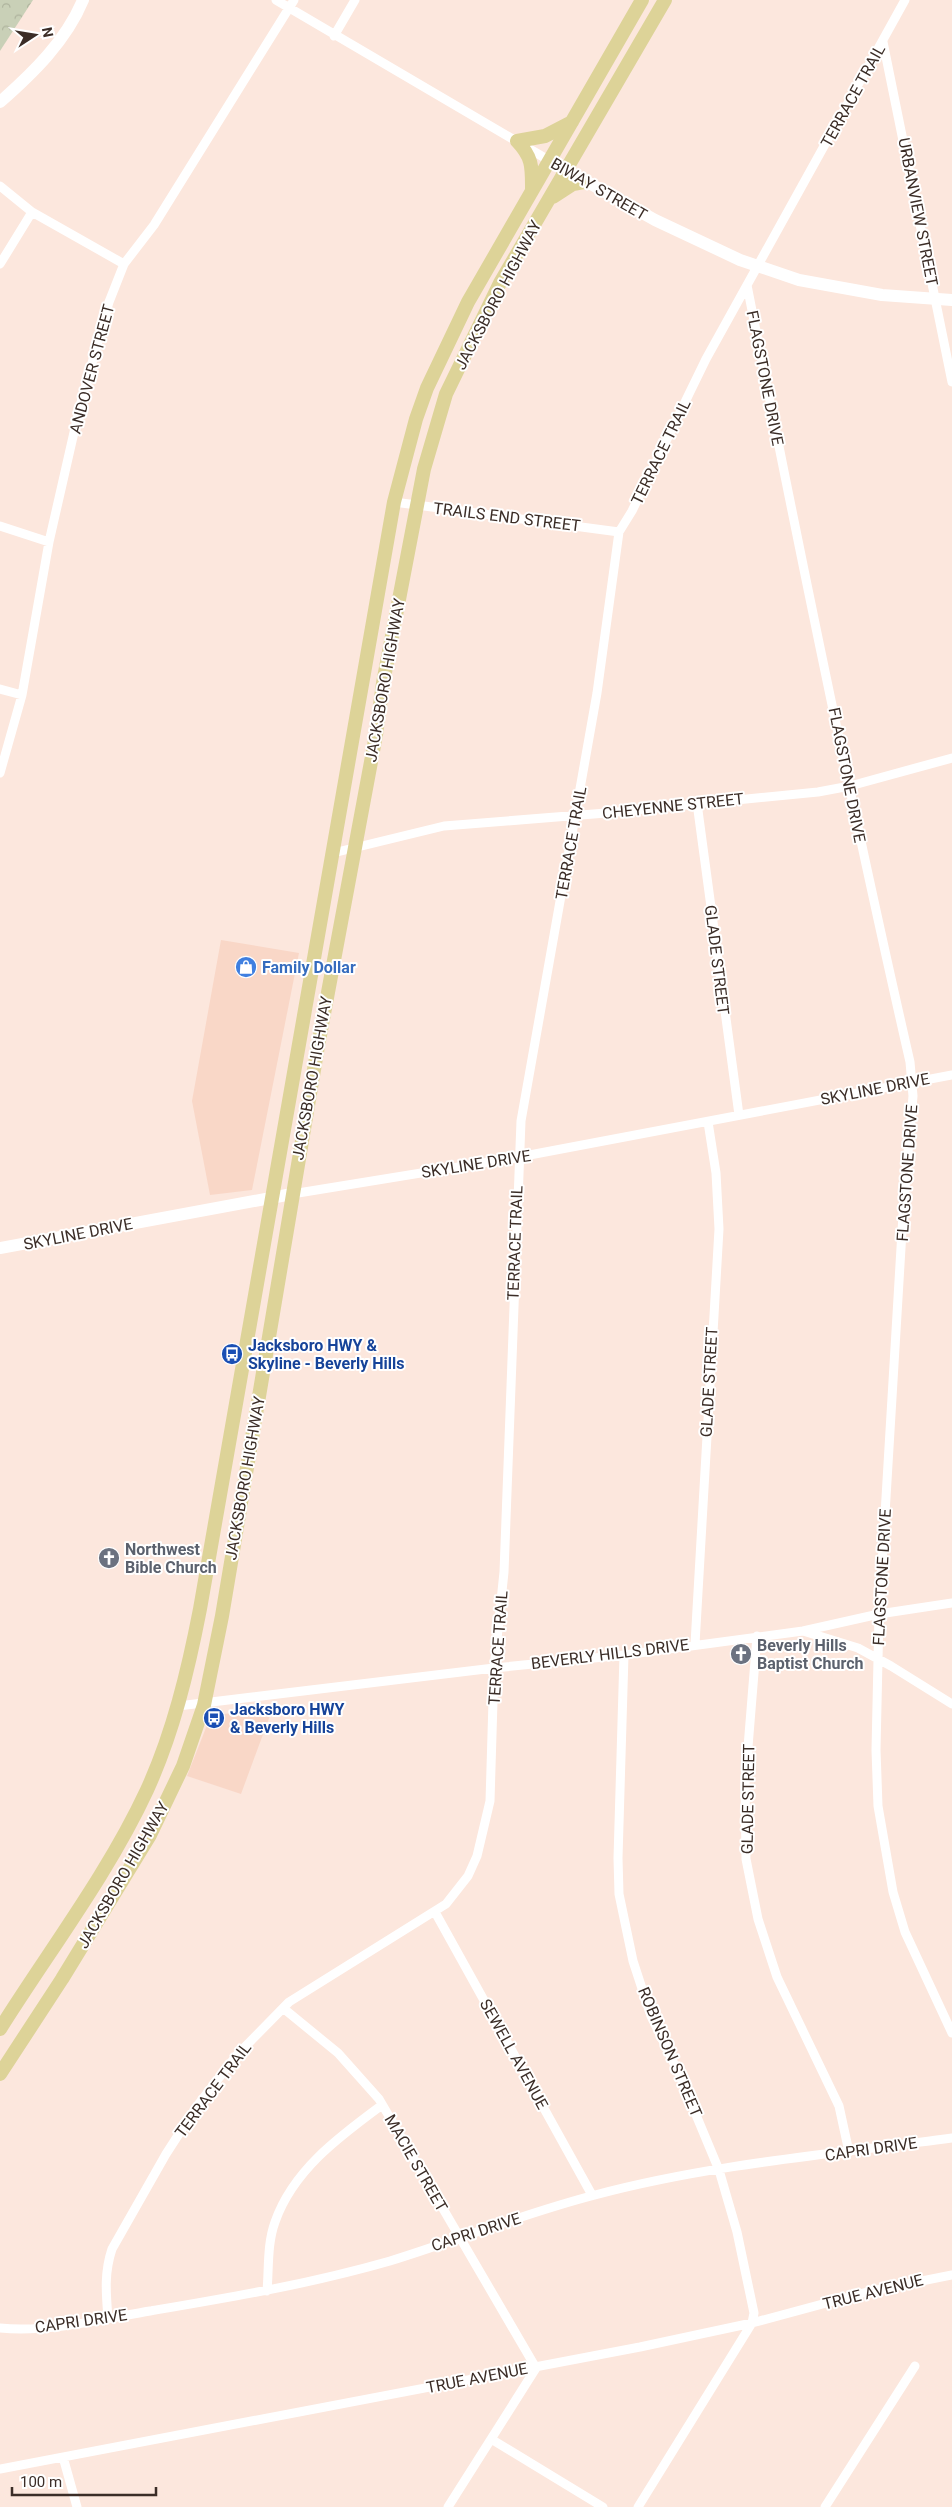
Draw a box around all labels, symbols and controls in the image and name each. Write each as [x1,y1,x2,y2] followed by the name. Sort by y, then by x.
[10,10,60,60] north arrow
[39,26,57,39] text: N
[817,41,889,151] street label: TERRACE TRAIL
[894,136,942,288] street label: URBANVIEW STREET
[547,154,651,225] street label: BIWAY STREET
[451,217,546,373] street label: JACKSBORO HIGHWAY
[66,302,119,436] street label: ANDOVER STREET
[743,309,787,447] street label: FLAGSTONE DRIVE
[627,396,695,508] street label: TERRACE TRAIL
[432,499,582,536] street label: TRAILS END STREET
[361,596,409,763] street label: JACKSBORO HIGHWAY
[825,706,869,844] street label: FLAGSTONE DRIVE
[552,785,590,901] street label: TERRACE TRAIL
[601,789,745,823] street label: CHEYENNE STREET
[701,904,733,1016] street label: GLADE STREET
[234,955,258,979] shop icon: Family Dollar
[262,958,356,977] place label: Family Dollar
[288,994,336,1161] street label: JACKSBORO HIGHWAY
[819,1069,931,1109] street label: SKYLINE DRIVE
[893,1104,921,1242] street label: FLAGSTONE DRIVE
[420,1146,532,1182] street label: SKYLINE DRIVE
[504,1185,527,1301] street label: TERRACE TRAIL
[22,1214,134,1254] street label: SKYLINE DRIVE
[697,1326,721,1438] street label: GLADE STREET
[248,1336,405,1373] place label: Jacksboro HWY & Skyline - Beverly Hills
[220,1342,244,1366] bus stop icon: Jacksboro HWY & Skyline - Beverly Hills
[221,1394,269,1561] street label: JACKSBORO HIGHWAY
[869,1508,895,1646] street label: FLAGSTONE DRIVE
[125,1540,217,1577] place label: Northwest Bible Church
[97,1546,121,1570] church icon: Northwest Bible Church
[485,1590,512,1706] street label: TERRACE TRAIL
[530,1635,690,1673] street label: BEVERLY HILLS DRIVE
[757,1636,863,1673] place label: Beverly Hills Baptist Church
[729,1642,753,1666] church icon: Beverly Hills Baptist Church
[230,1700,345,1737] place label: Jacksboro HWY & Beverly Hills
[202,1706,226,1730] bus stop icon: Jacksboro HWY & Beverly Hills
[738,1743,758,1854] street label: GLADE STREET
[73,1798,173,1952] street label: JACKSBORO HIGHWAY
[634,1984,706,2120] street label: ROBINSON STREET
[476,1996,552,2112] street label: SEWELL AVENUE
[171,2038,255,2142] street label: TERRACE TRAIL
[380,2111,452,2215] street label: MACIE STREET
[824,2133,918,2165] street label: CAPRI DRIVE
[429,2209,523,2255] street label: CAPRI DRIVE
[821,2270,925,2314] street label: TRUE AVENUE
[34,2305,128,2337] street label: CAPRI DRIVE
[425,2359,529,2397] street label: TRUE AVENUE
[12,2464,156,2496] scale bar
[20,2473,62,2491] text: 100 m

